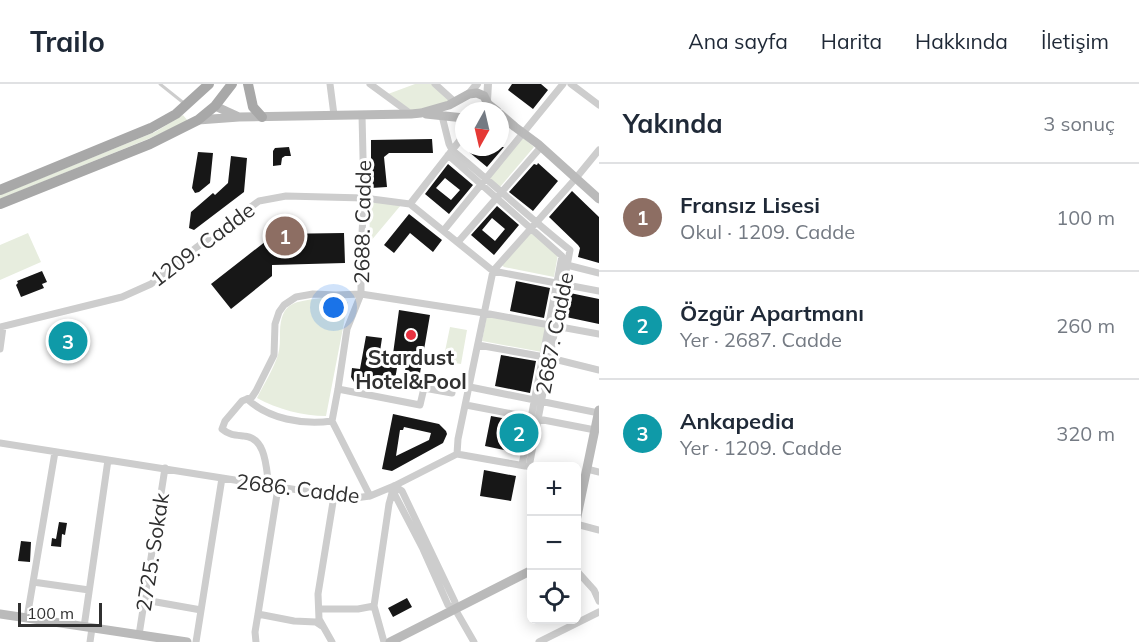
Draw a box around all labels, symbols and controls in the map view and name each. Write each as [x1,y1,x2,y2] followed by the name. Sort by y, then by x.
[30,24,105,59] text: Trailo
[688,28,788,54] text: Ana sayfa
[821,28,882,54] text: Harita
[915,28,1008,54] text: Hakkında
[1041,28,1109,54] text: İletişim
[455,102,509,156] north arrow
[623,107,723,140] text: Yakında
[1043,111,1115,136] text: 3 sonuç
[348,160,376,284] street label: 2688. Cadde
[680,191,820,219] text: Fransız Lisesi
[145,196,259,292] street label: 1209. Cadde
[637,205,649,230] text: 1
[1056,205,1115,230] text: 100 m
[266,214,304,258] pin: 1
[680,219,855,244] text: Okul · 1209. Cadde
[529,270,579,396] street label: 2687. Cadde
[319,293,348,322] your location
[680,299,864,327] text: Özgür Apartmanı
[637,313,649,338] text: 2
[1056,313,1115,338] text: 260 m
[48,318,88,364] pin: 3
[680,327,842,352] text: Yer · 2687. Cadde
[404,328,418,342] marker: Stardust Hotel&Pool
[355,344,467,394] place label: Stardust Hotel&Pool
[680,407,795,435] text: Ankapedia
[500,410,538,456] pin: 2
[637,421,649,446] text: 3
[1056,421,1115,446] text: 320 m
[680,435,842,460] text: Yer · 1209. Cadde
[527,462,581,624] map controls
[527,462,581,516] button: +
[235,468,361,508] street label: 2686. Cadde
[130,491,174,613] street label: 2725. Sokak
[527,516,581,570] button: −
[527,570,581,624] button: locate
[18,600,102,628] scale bar
[27,603,74,623] text: 100 m

